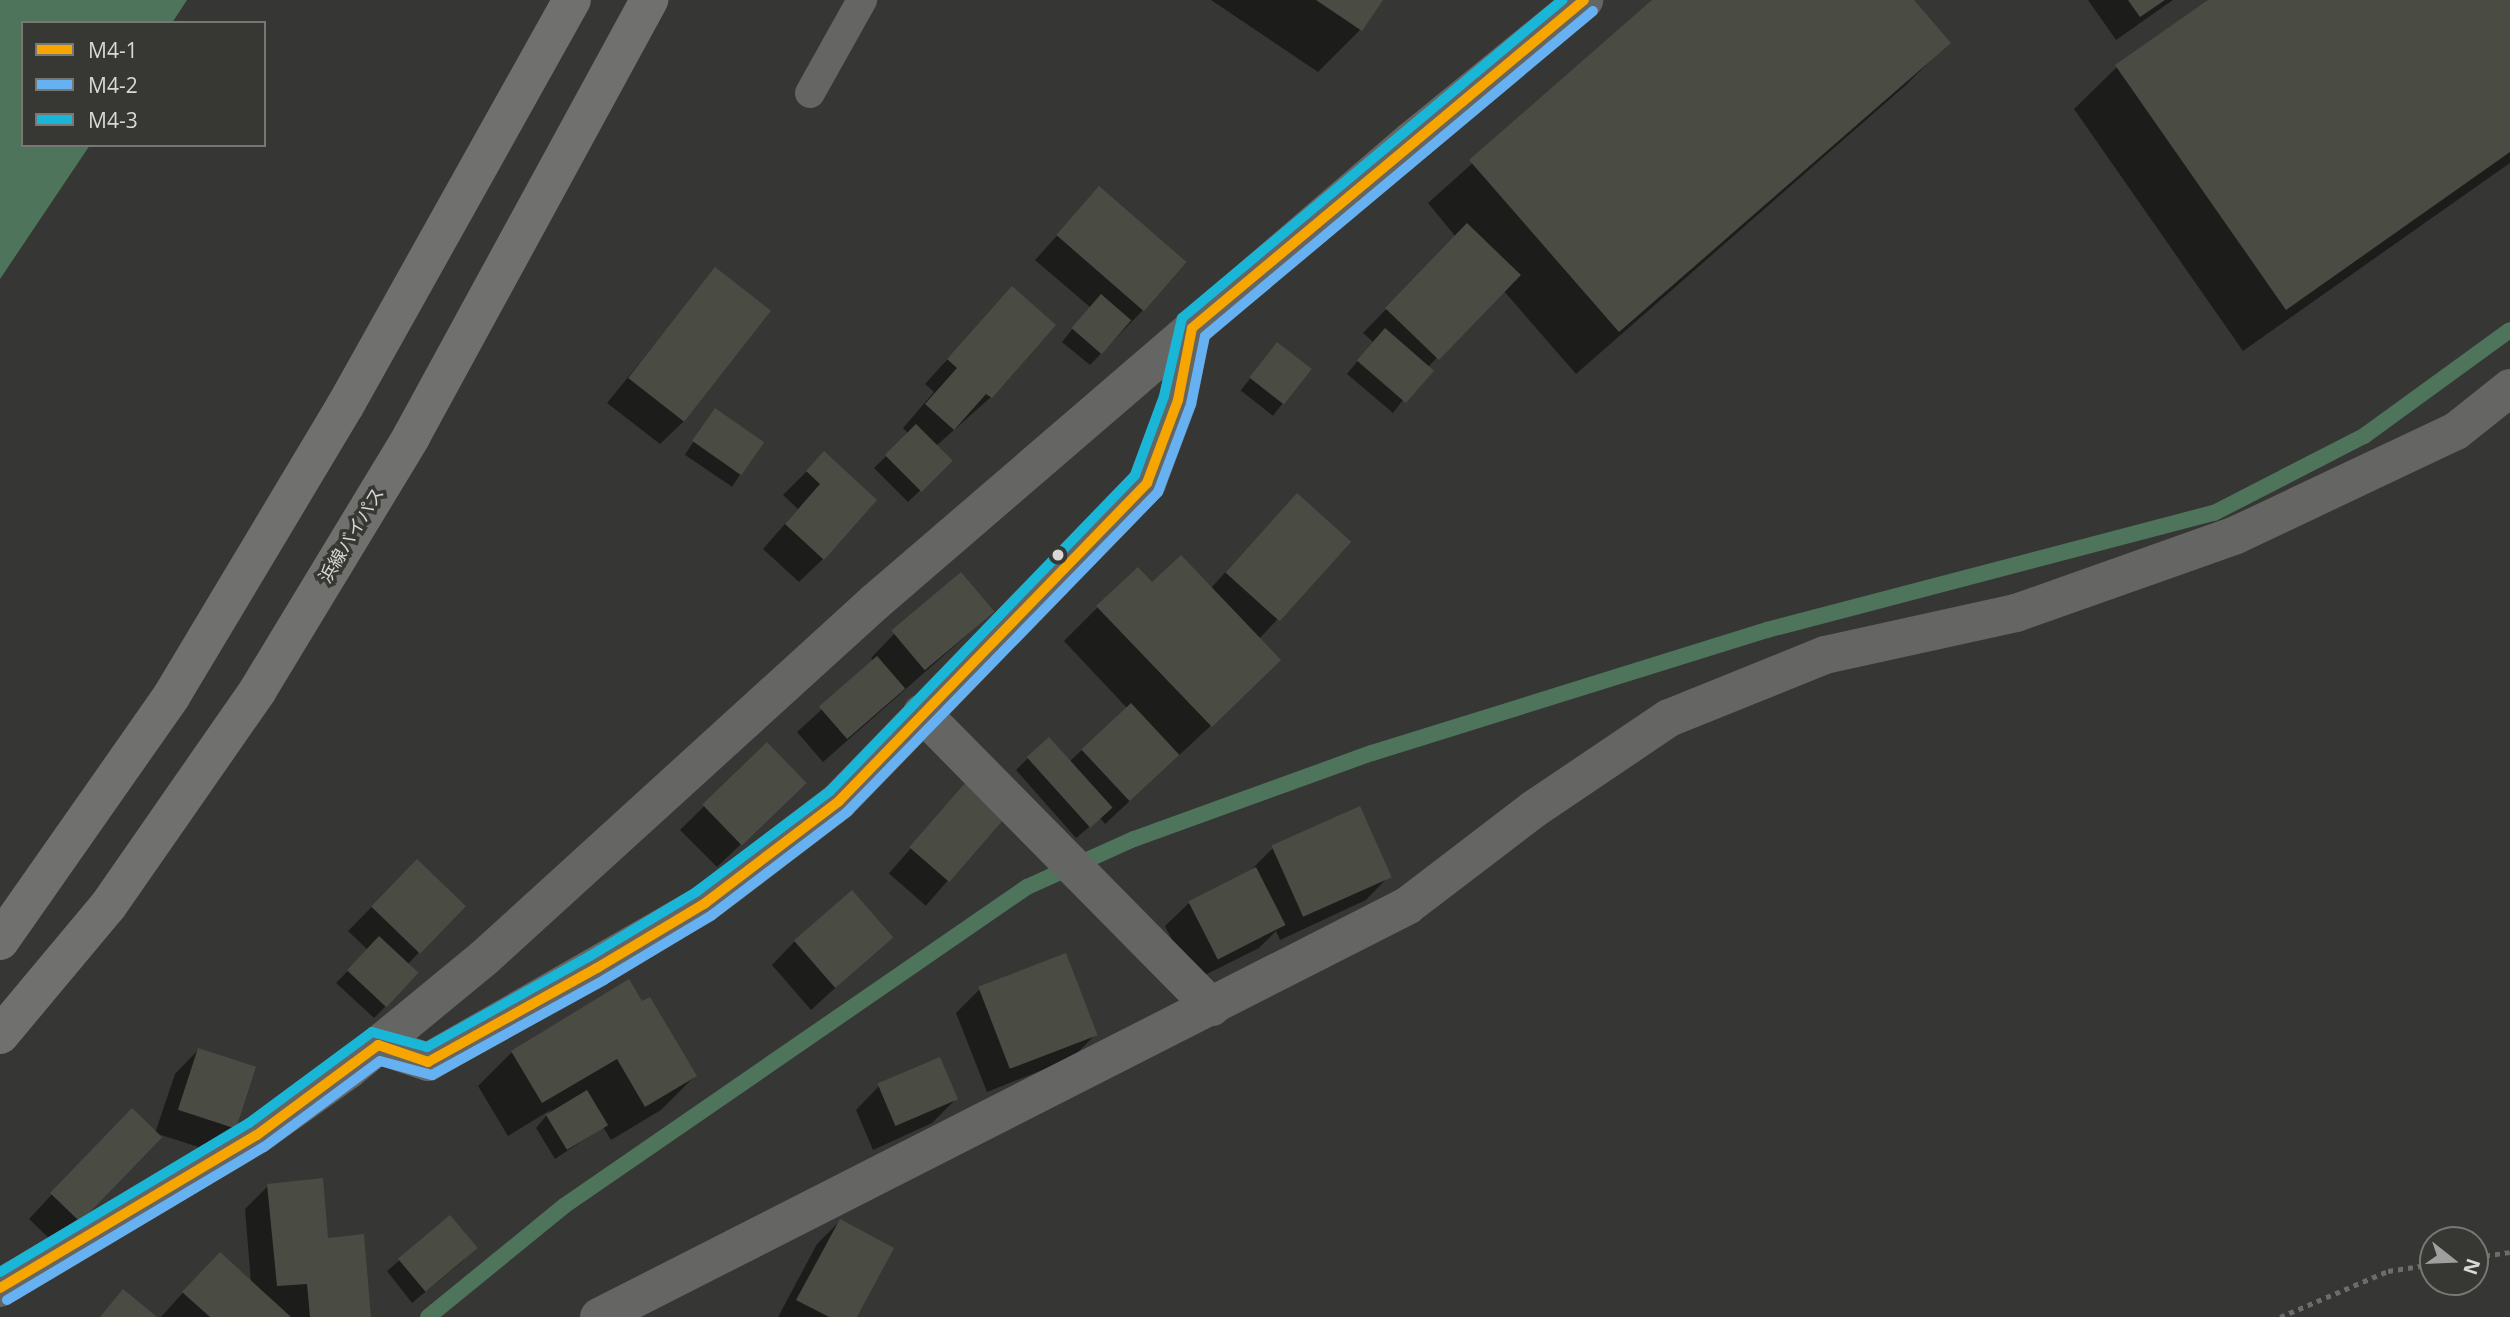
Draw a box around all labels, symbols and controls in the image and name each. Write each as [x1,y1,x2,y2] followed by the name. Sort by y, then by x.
[21,21,266,147] legend
[88,36,138,64] text: M4-1
[88,71,138,99] text: M4-2
[88,106,138,134] text: M4-3
[314,483,388,587] street label: 浜線バイパス
[1051,548,1065,562] unlabelled marker
[2419,1226,2489,1296] north arrow
[2457,1255,2487,1278] text: N

